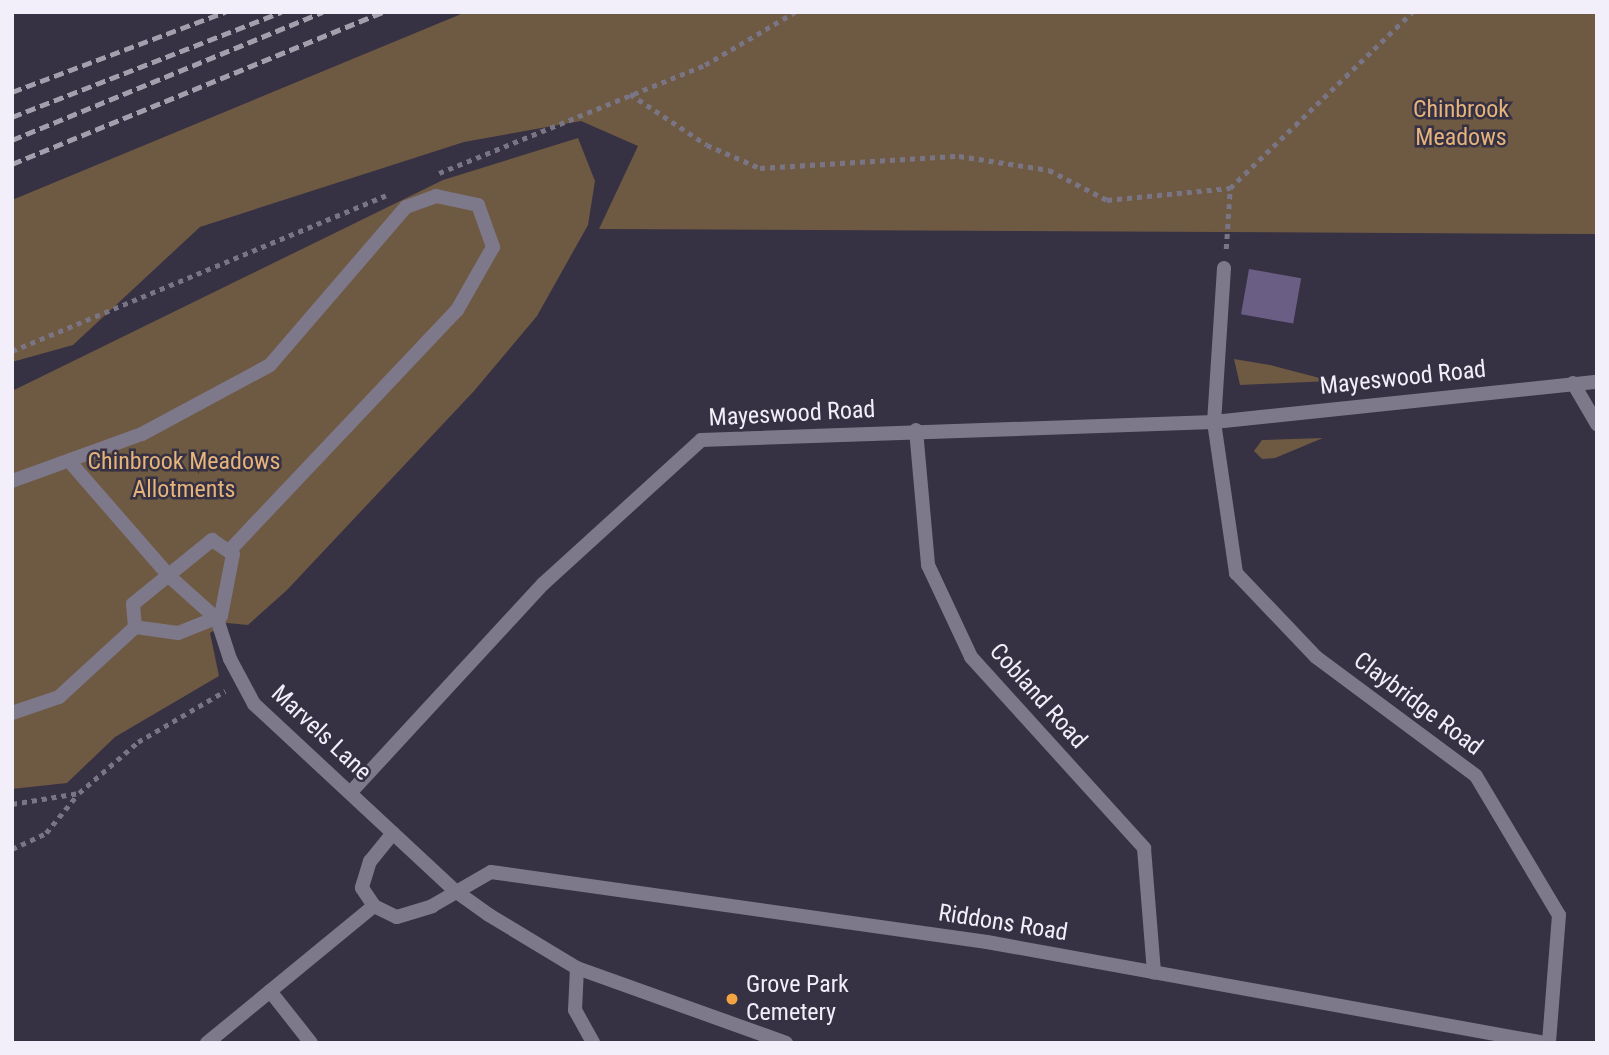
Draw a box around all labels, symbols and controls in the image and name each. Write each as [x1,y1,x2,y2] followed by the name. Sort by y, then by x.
[1413,96,1509,152] park label: Chinbrook Meadows
[1319,355,1487,401] street label: Mayeswood Road
[708,395,876,433] street label: Mayeswood Road
[87,448,281,504] park label: Chinbrook Meadows Allotments
[983,637,1093,755] street label: Cobland Road
[1348,646,1488,762] street label: Claybridge Road
[265,679,377,787] street label: Marvels Lane
[936,899,1070,947] street label: Riddons Road
[746,971,849,1027] place label: Grove Park Cemetery
[724,991,740,1007] marker: Grove Park Cemetery

